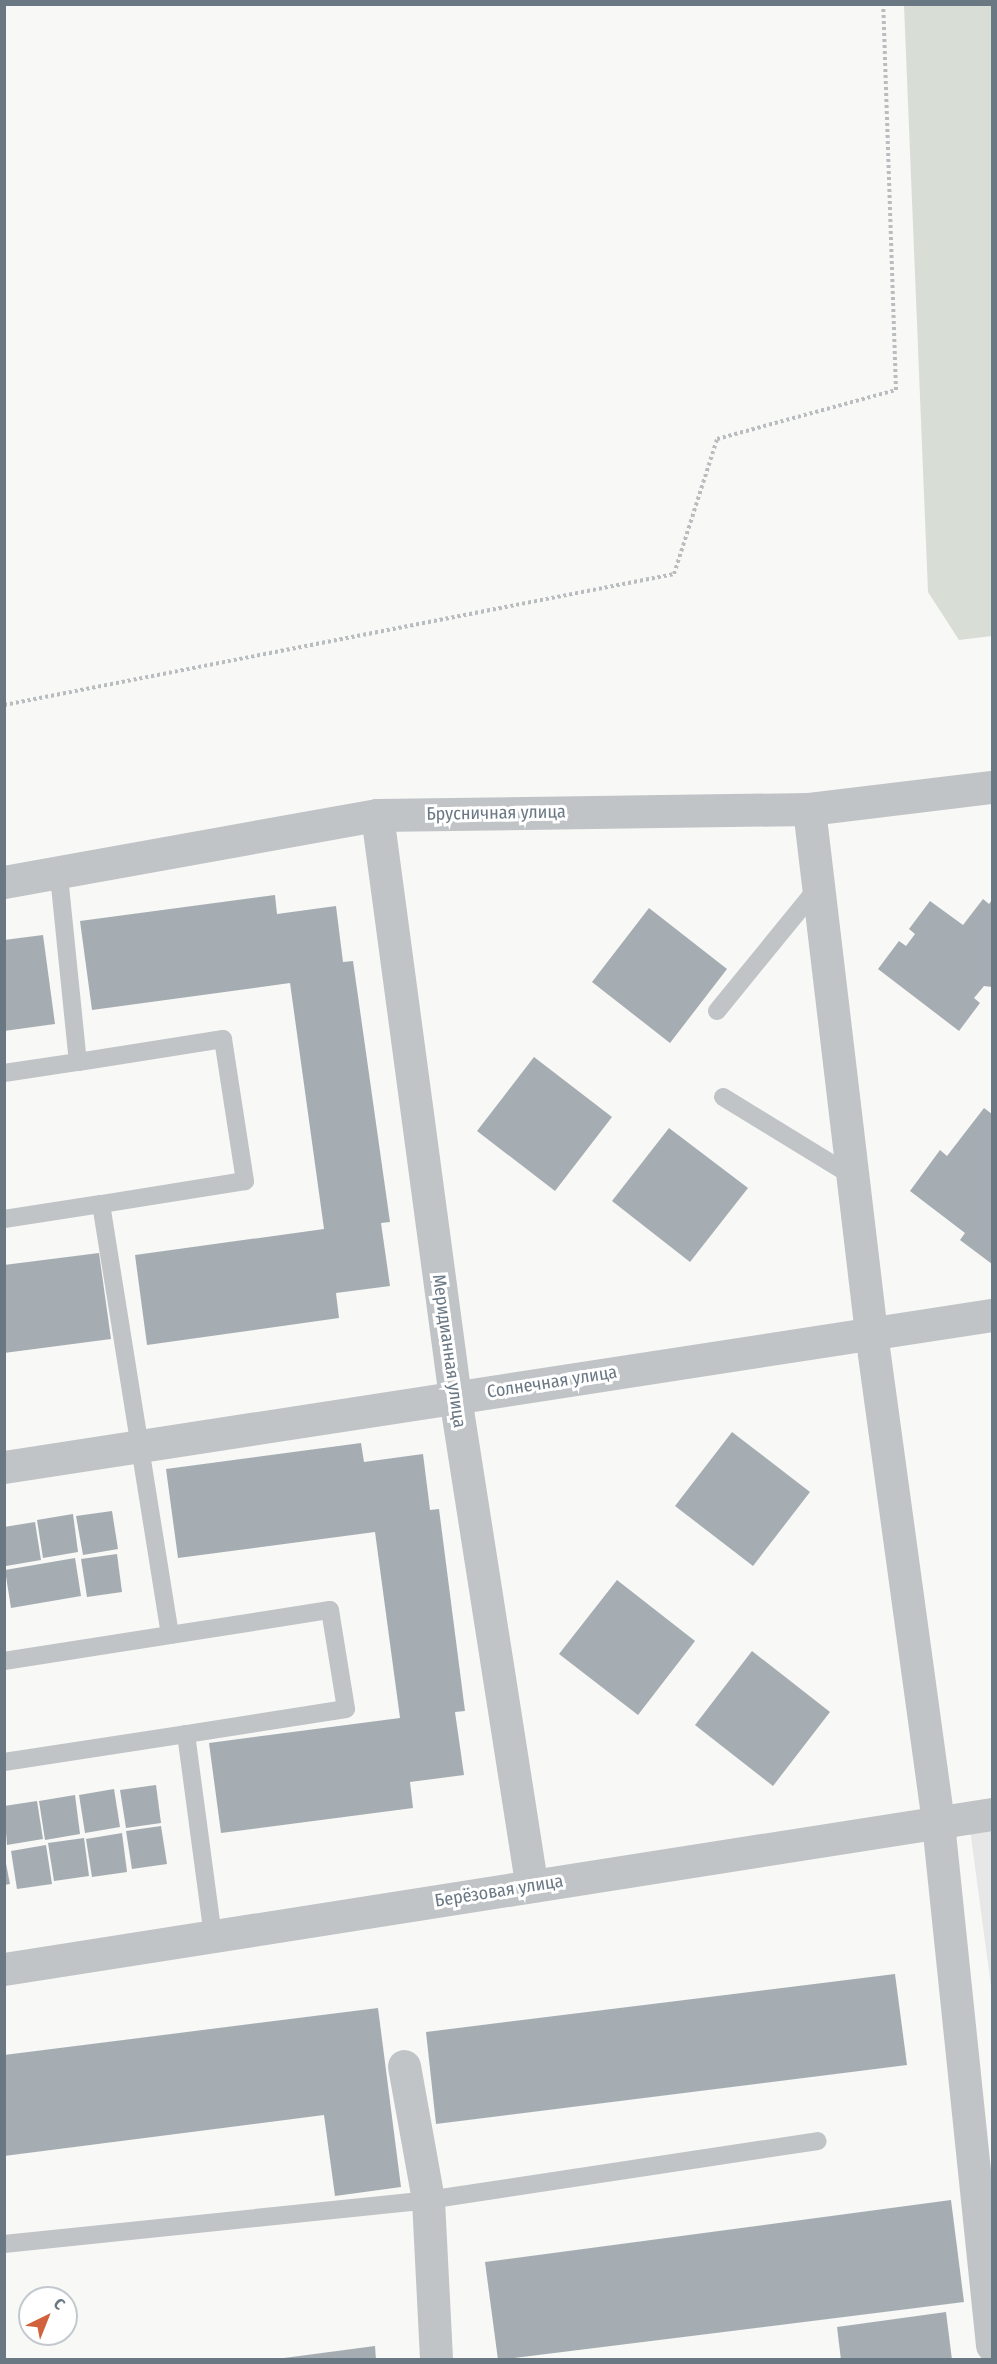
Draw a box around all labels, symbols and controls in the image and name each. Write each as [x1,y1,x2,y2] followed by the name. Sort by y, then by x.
[426,801,566,825] street label: Брусничная улица
[428,1273,470,1429] street label: Меридианная улица
[485,1361,619,1403] street label: Солнечная улица
[433,1870,565,1912] street label: Берёзовая улица
[18,2286,78,2346] north arrow
[50,2294,69,2314] text: С

